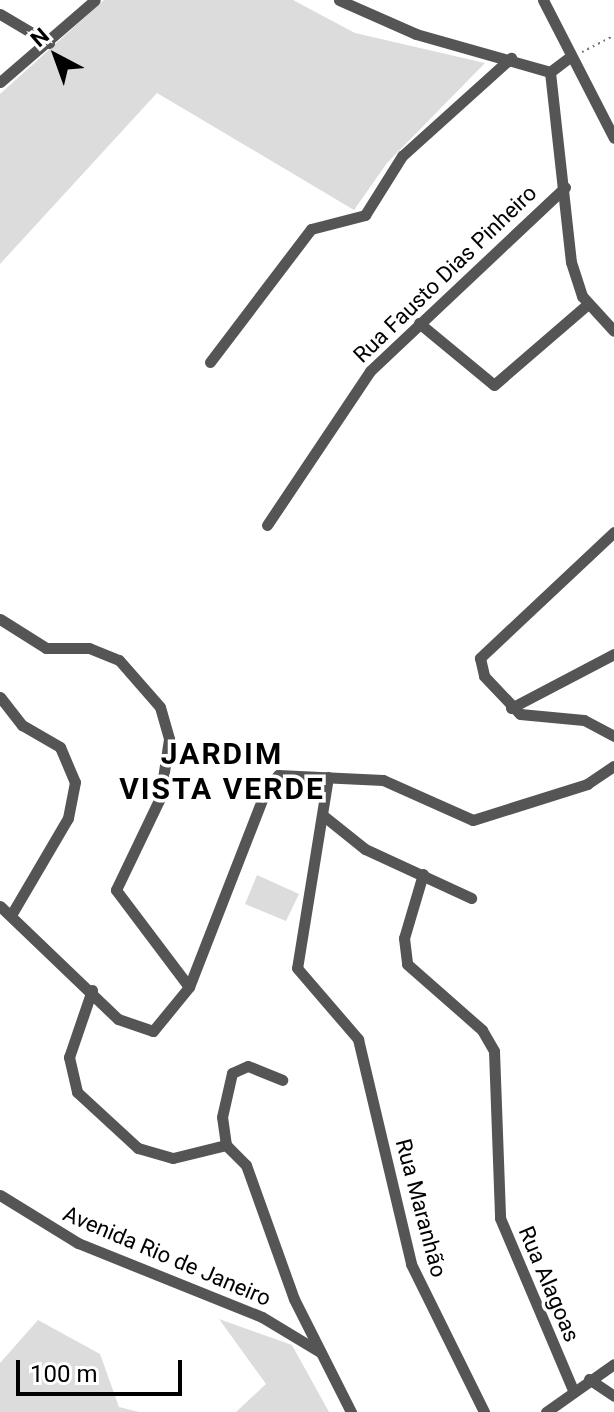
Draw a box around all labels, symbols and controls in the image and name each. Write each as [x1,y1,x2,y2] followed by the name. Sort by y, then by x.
[16,16,96,96] north arrow
[26,23,54,52] text: N
[348,180,542,368] street label: Rua Fausto Dias Pinheiro
[119,736,325,806] district label: JARDIM VISTA VERDE
[390,1136,452,1280] street label: Rua Maranhão
[59,1200,275,1312] street label: Avenida Rio de Janeiro
[513,1222,585,1346] street label: Rua Alagoas
[20,1344,186,1394] scale bar
[30,1360,97,1388] text: 100 m

